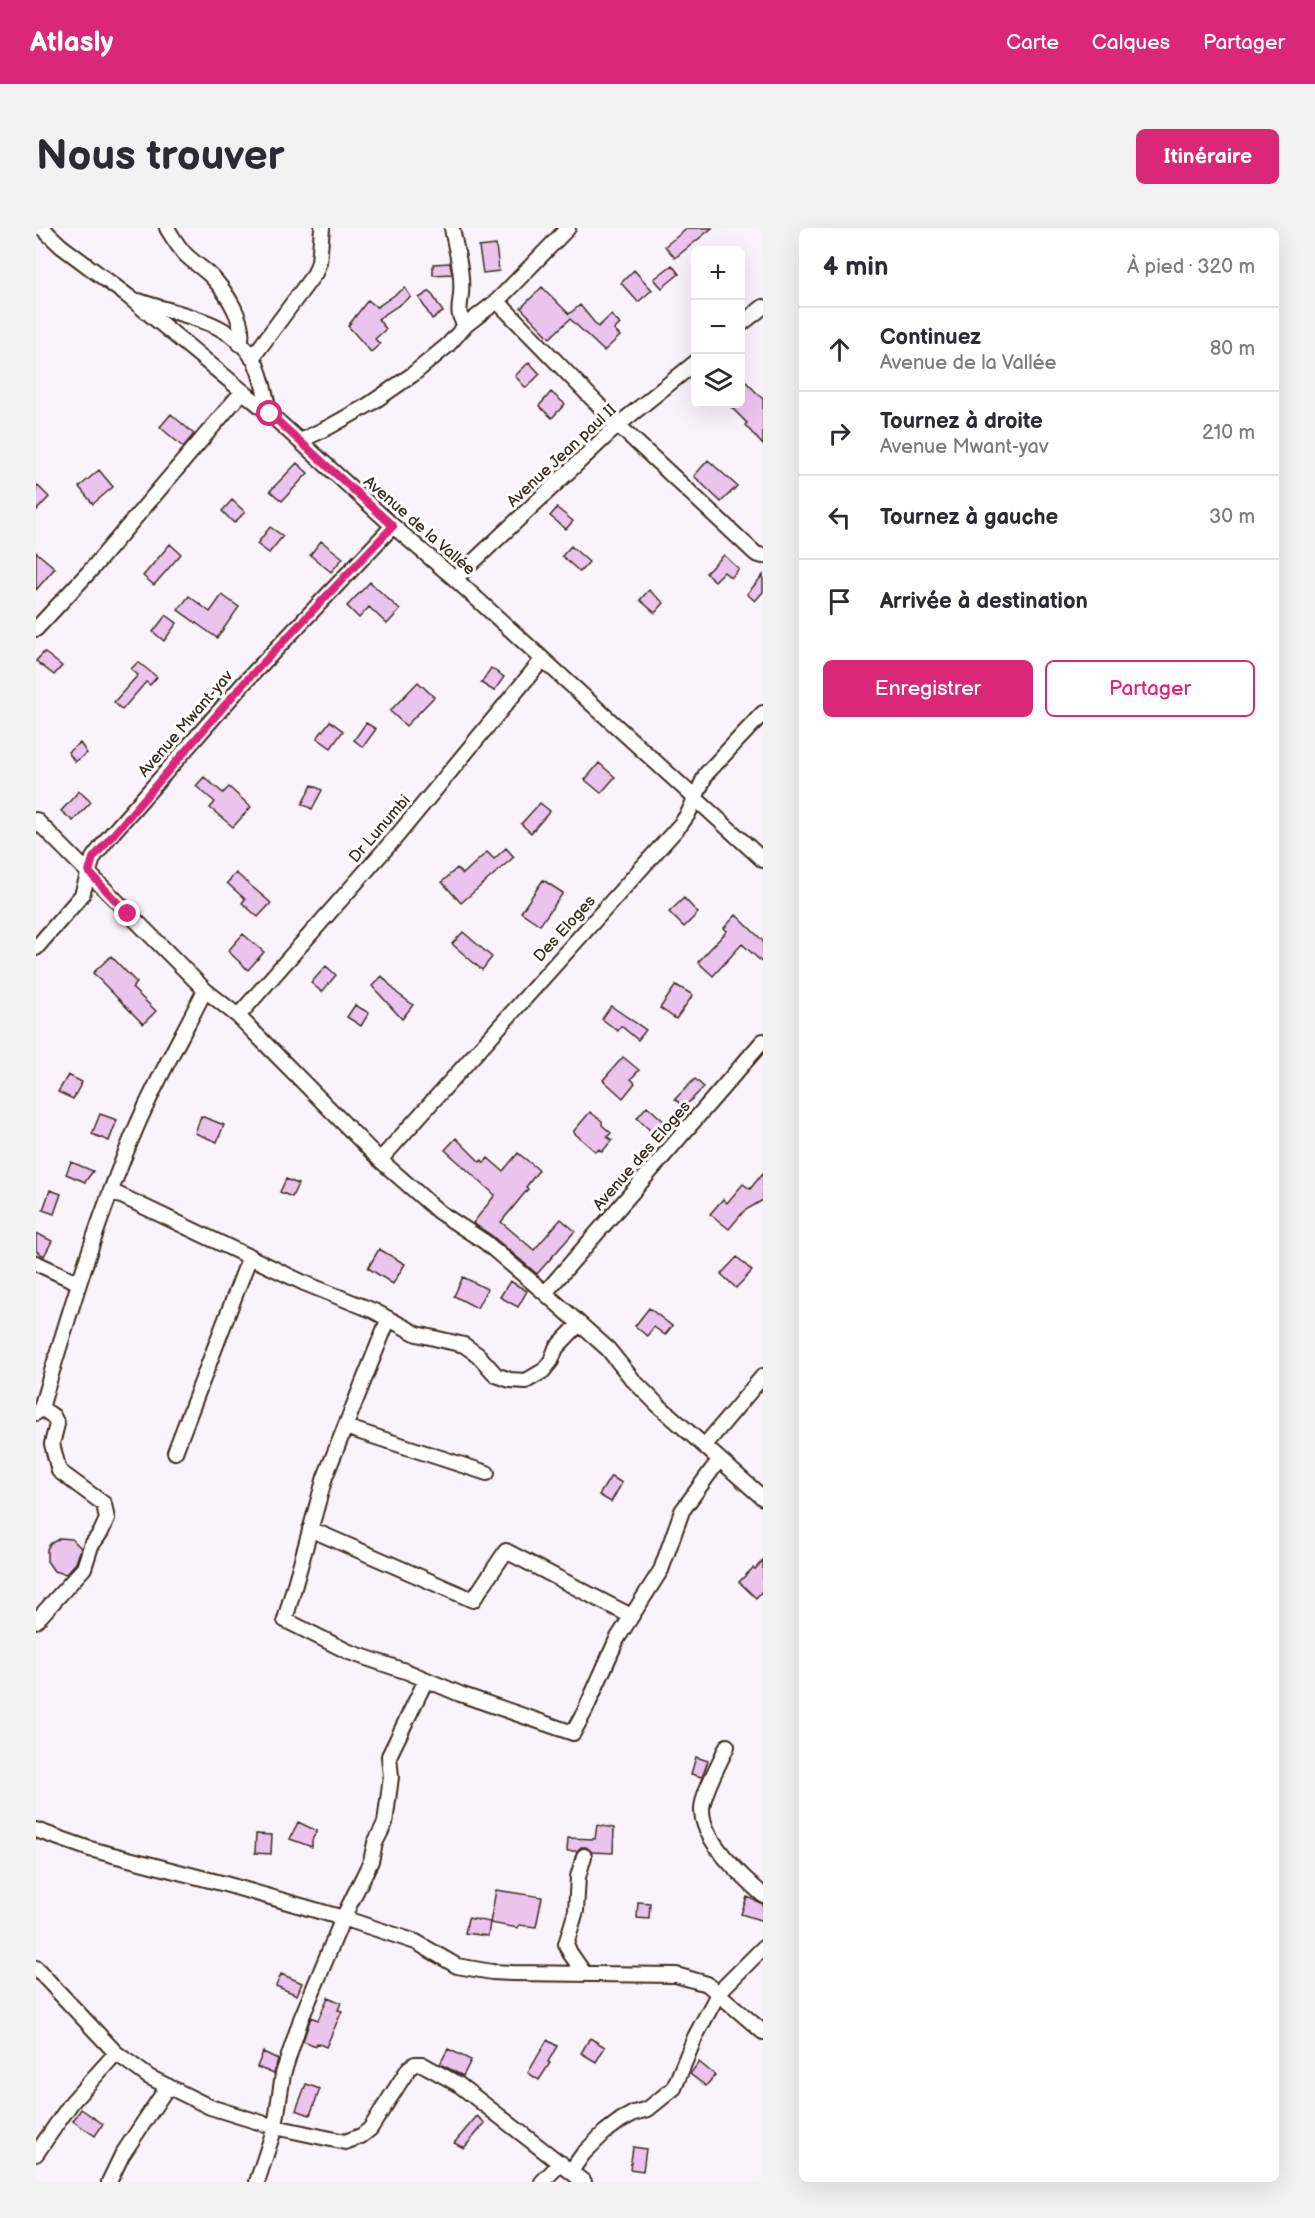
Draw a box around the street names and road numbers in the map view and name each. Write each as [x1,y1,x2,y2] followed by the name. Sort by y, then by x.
[504,401,620,511] street label: Avenue Jean paul II
[359,473,479,580] street label: Avenue de la Vallée
[135,667,238,781] street label: Avenue Mwant-yav
[345,791,415,867] street label: Dr Lunumbi
[530,892,600,966] street label: Des Eloges
[589,1097,695,1215] street label: Avenue des Eloges

